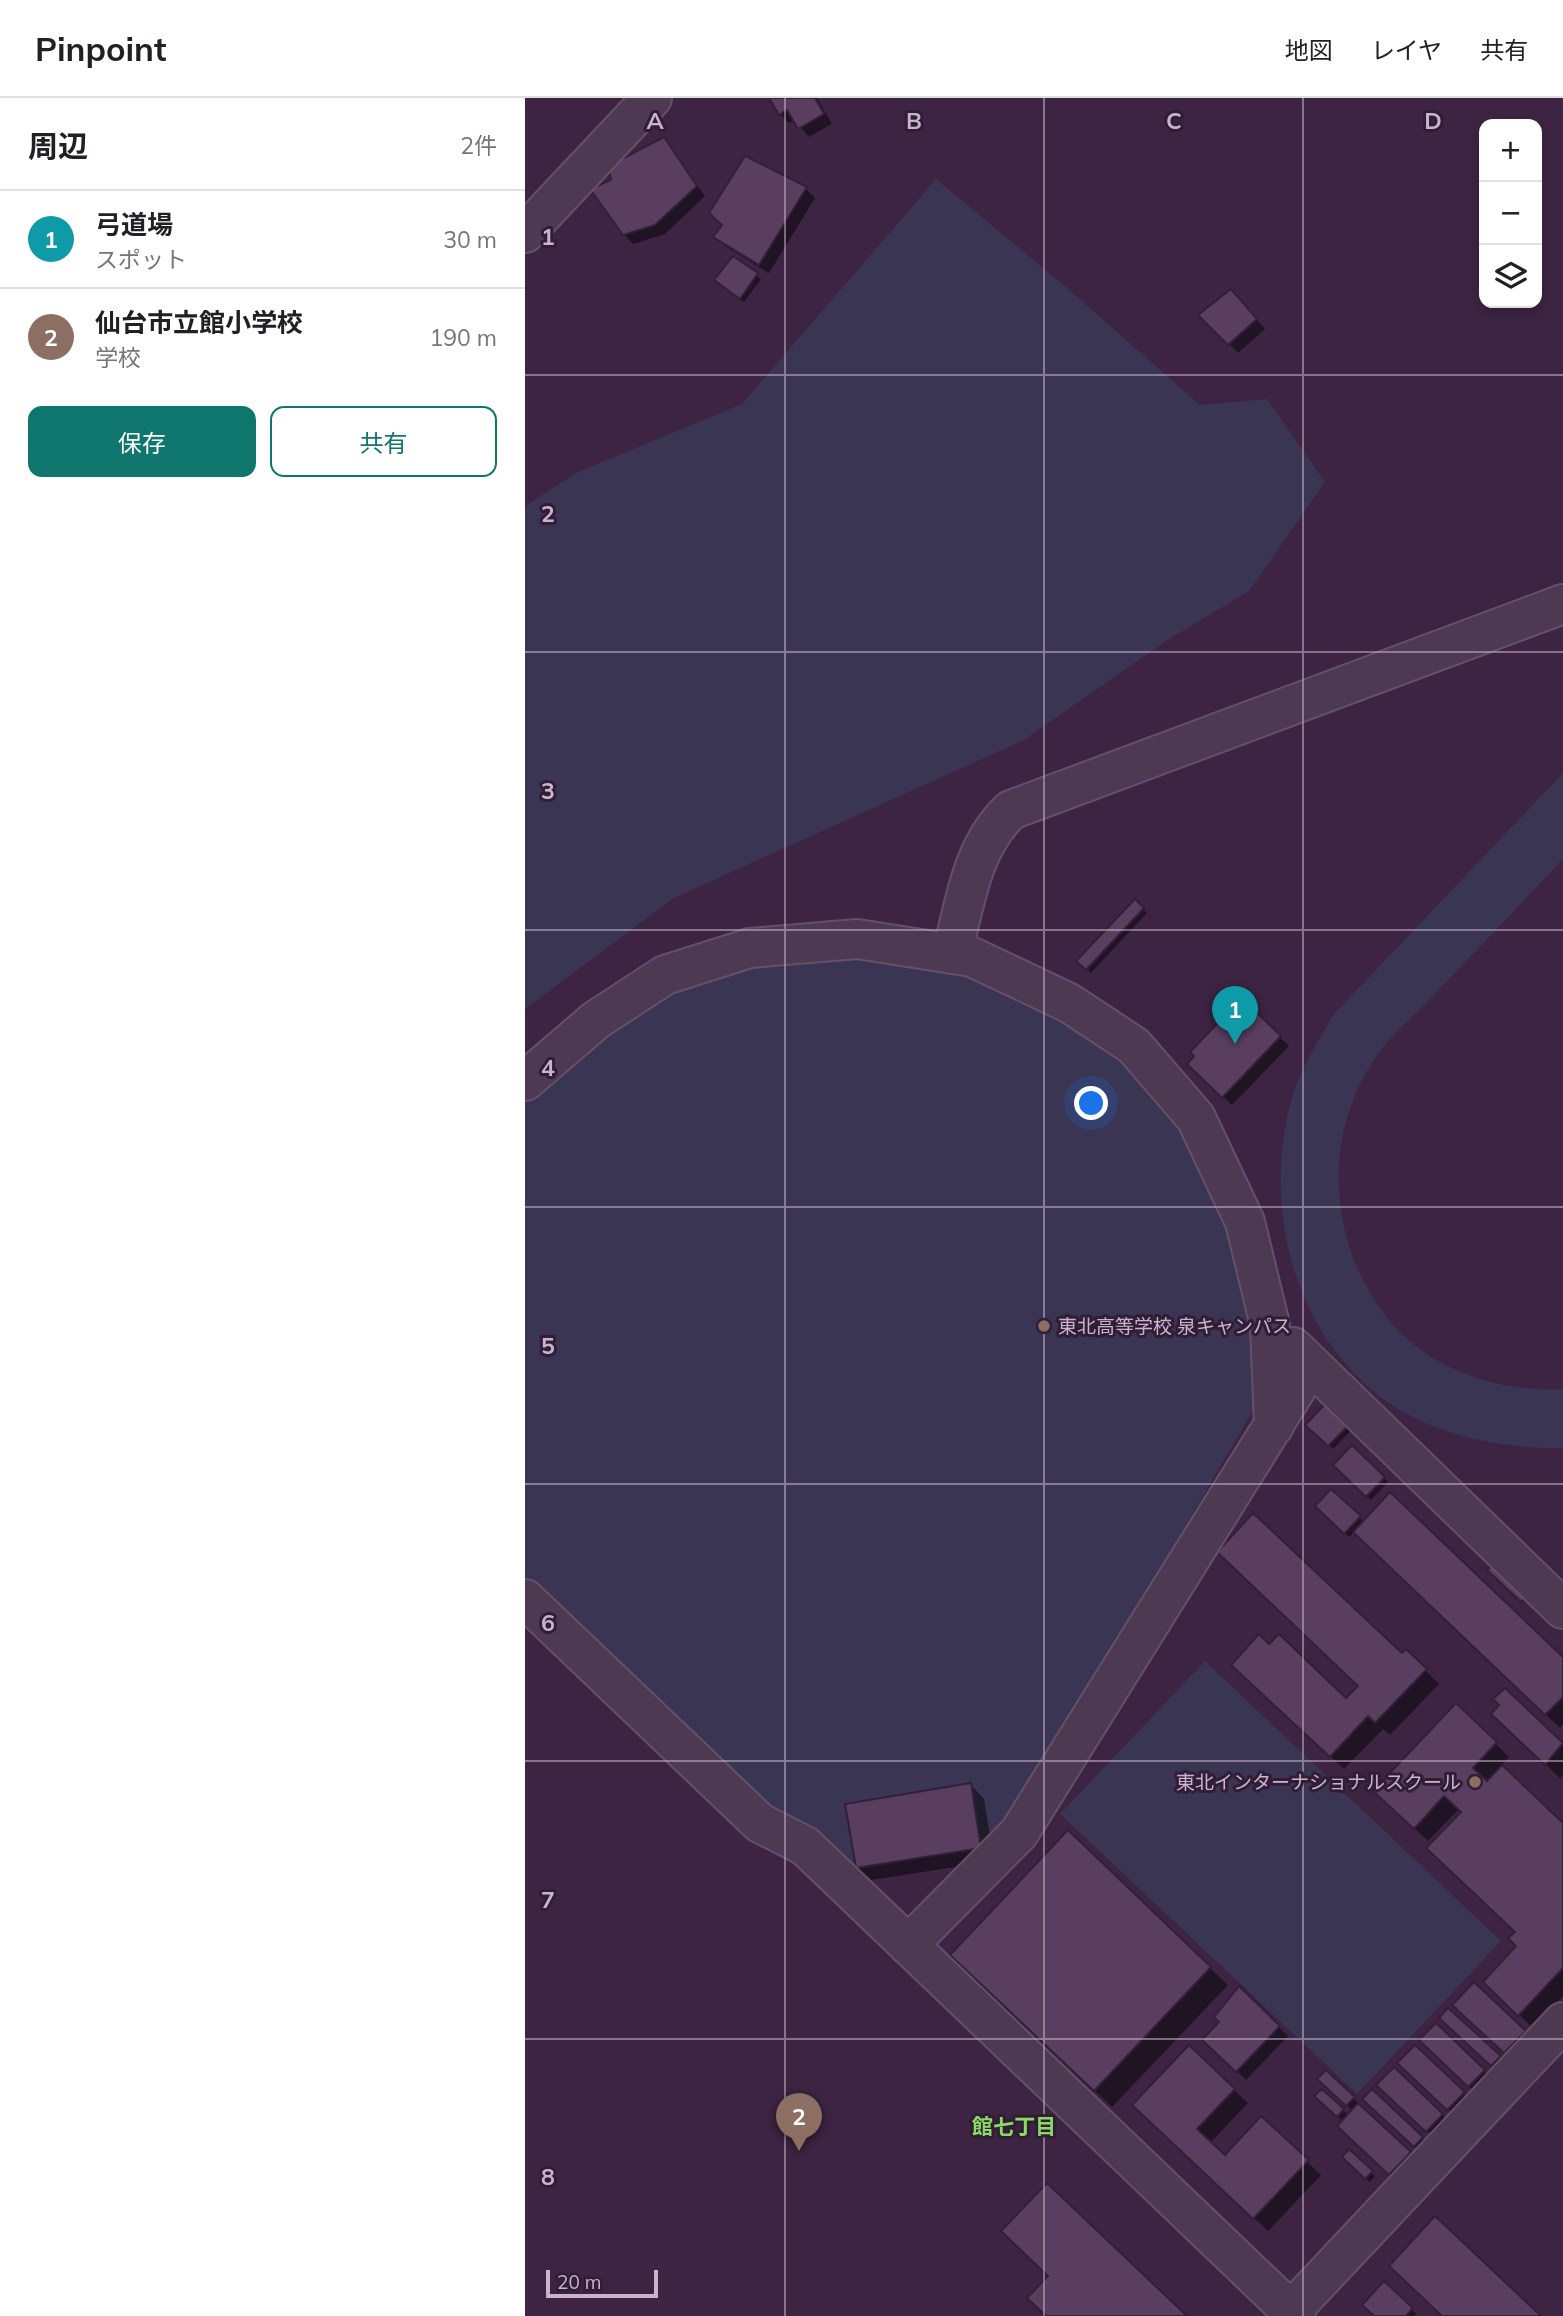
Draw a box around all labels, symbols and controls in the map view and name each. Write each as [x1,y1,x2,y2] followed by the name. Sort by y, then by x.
[35,28,167,69] text: Pinpoint
[1285,35,1333,65] text: 地図
[1371,35,1442,65] text: レイヤ
[1480,35,1528,65] text: 共有
[646,106,664,135] text: A
[906,106,922,135] text: B
[1166,106,1182,135] text: C
[1424,106,1442,135] text: D
[1479,119,1542,308] map controls
[1479,119,1542,182] button: +
[28,127,88,165] text: 周辺
[460,131,497,160] text: 2件
[1479,182,1542,245] button: −
[95,208,173,241] text: 弓道場
[541,222,555,251] text: 1
[44,225,58,254] text: 1
[443,225,497,254] text: 30 m
[95,245,187,274] text: スポット
[1479,245,1542,308] button: layers
[95,306,303,339] text: 仙台市立館小学校
[44,323,58,352] text: 2
[429,323,497,352] text: 190 m
[95,343,141,372] text: 学校
[28,406,256,477] button: 保存
[270,406,497,477] button: 共有
[541,499,555,528] text: 2
[541,776,555,805] text: 3
[1212,986,1258,1044] pin: 1
[541,1053,555,1082] text: 4
[1074,1086,1108,1120] your location
[1058,1314,1291,1338] place label: 東北高等学校 泉キャンパス
[1036,1318,1052,1334] marker: 東北高等学校 泉キャンパス
[541,1331,555,1360] text: 5
[541,1608,555,1637] text: 6
[1176,1770,1461,1794] place label: 東北インターナショナルスクール
[1467,1774,1483,1790] marker: 東北インターナショナルスクール
[541,1885,555,1914] text: 7
[776,2093,822,2151] pin: 2
[972,2113,1056,2139] district label: 館七丁目
[541,2162,555,2191] text: 8
[546,2267,658,2299] scale bar
[557,2270,601,2294] text: 20 m

